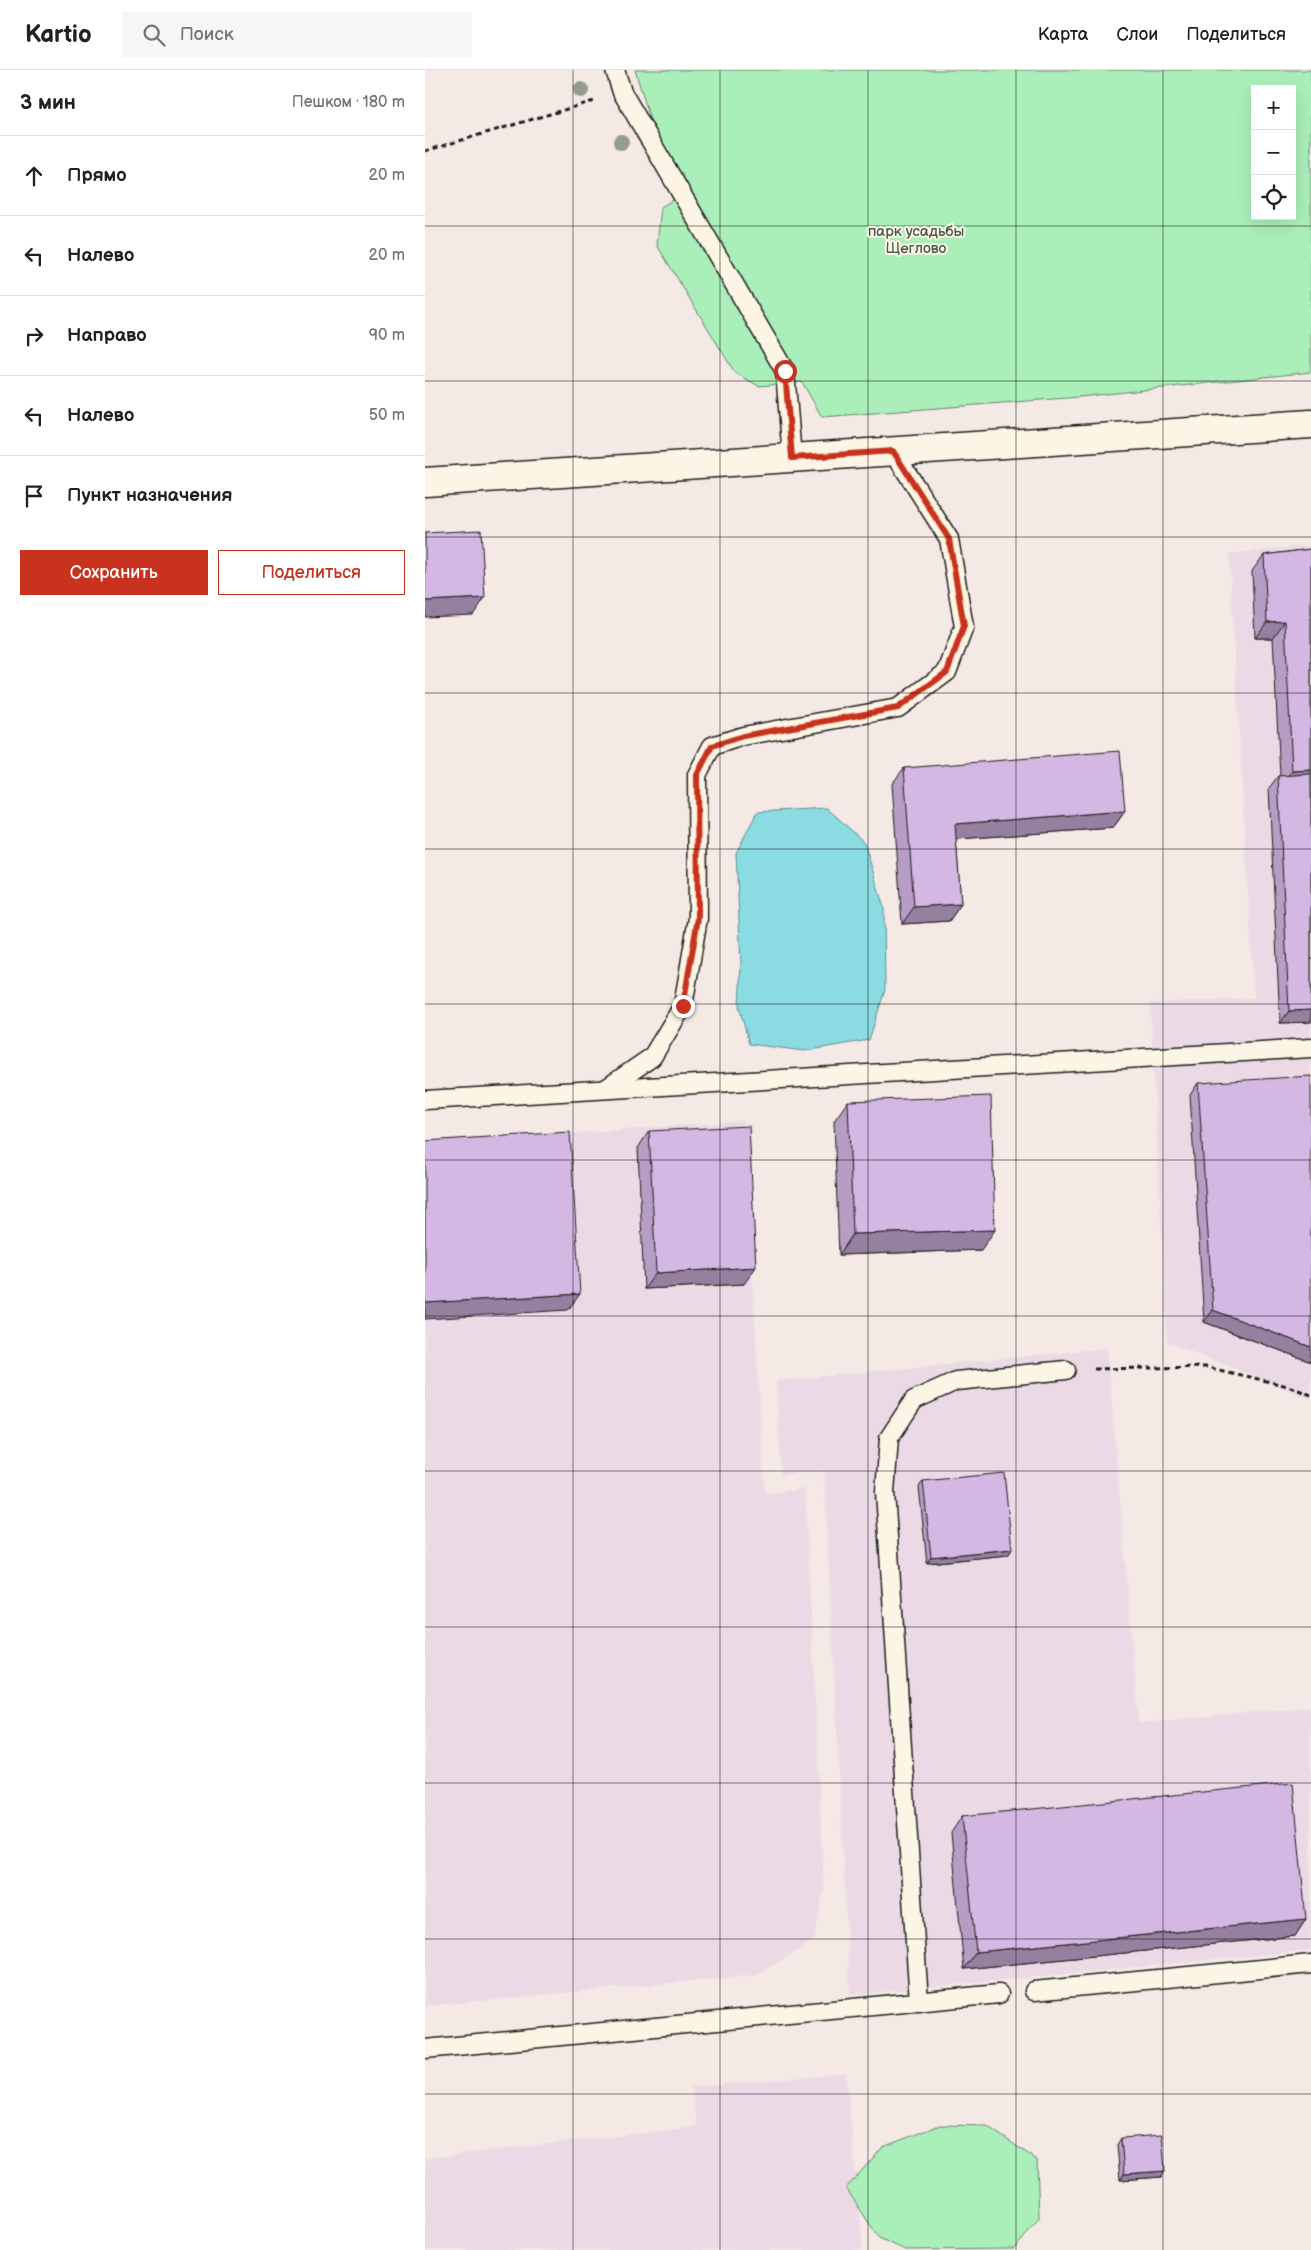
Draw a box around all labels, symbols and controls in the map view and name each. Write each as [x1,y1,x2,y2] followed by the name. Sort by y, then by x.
[122,12,472,57] search box
[25,20,92,49] text: Kartio
[140,21,168,49] icon: search
[180,23,234,46] text: Поиск
[1038,24,1088,45] text: Карта
[1116,24,1158,45] text: Слои
[1186,24,1286,45] text: Поделиться
[1251,85,1296,220] map controls
[1251,85,1296,130] button: +
[20,90,76,115] text: 3 мин
[292,93,405,112] text: Пешком · 180 m
[1251,130,1296,175] button: −
[20,162,48,190] icon: ahead
[67,164,127,187] text: Прямо
[369,166,405,185] text: 20 m
[1251,175,1296,220] button: locate
[868,222,964,258] park label: парк усадьбы Щеглово
[20,242,48,270] icon: left
[67,244,134,267] text: Налево
[369,246,405,265] text: 20 m
[20,322,48,350] icon: right
[67,324,147,347] text: Направо
[369,326,405,345] text: 90 m
[774,360,797,383] route start
[20,402,48,430] icon: left
[67,404,134,427] text: Налево
[369,406,405,425] text: 50 m
[20,482,48,510] icon: arrive
[67,484,232,507] text: Пункт назначения
[20,550,208,595] button: Сохранить
[218,550,405,595] button: Поделиться
[672,995,695,1018] route end

